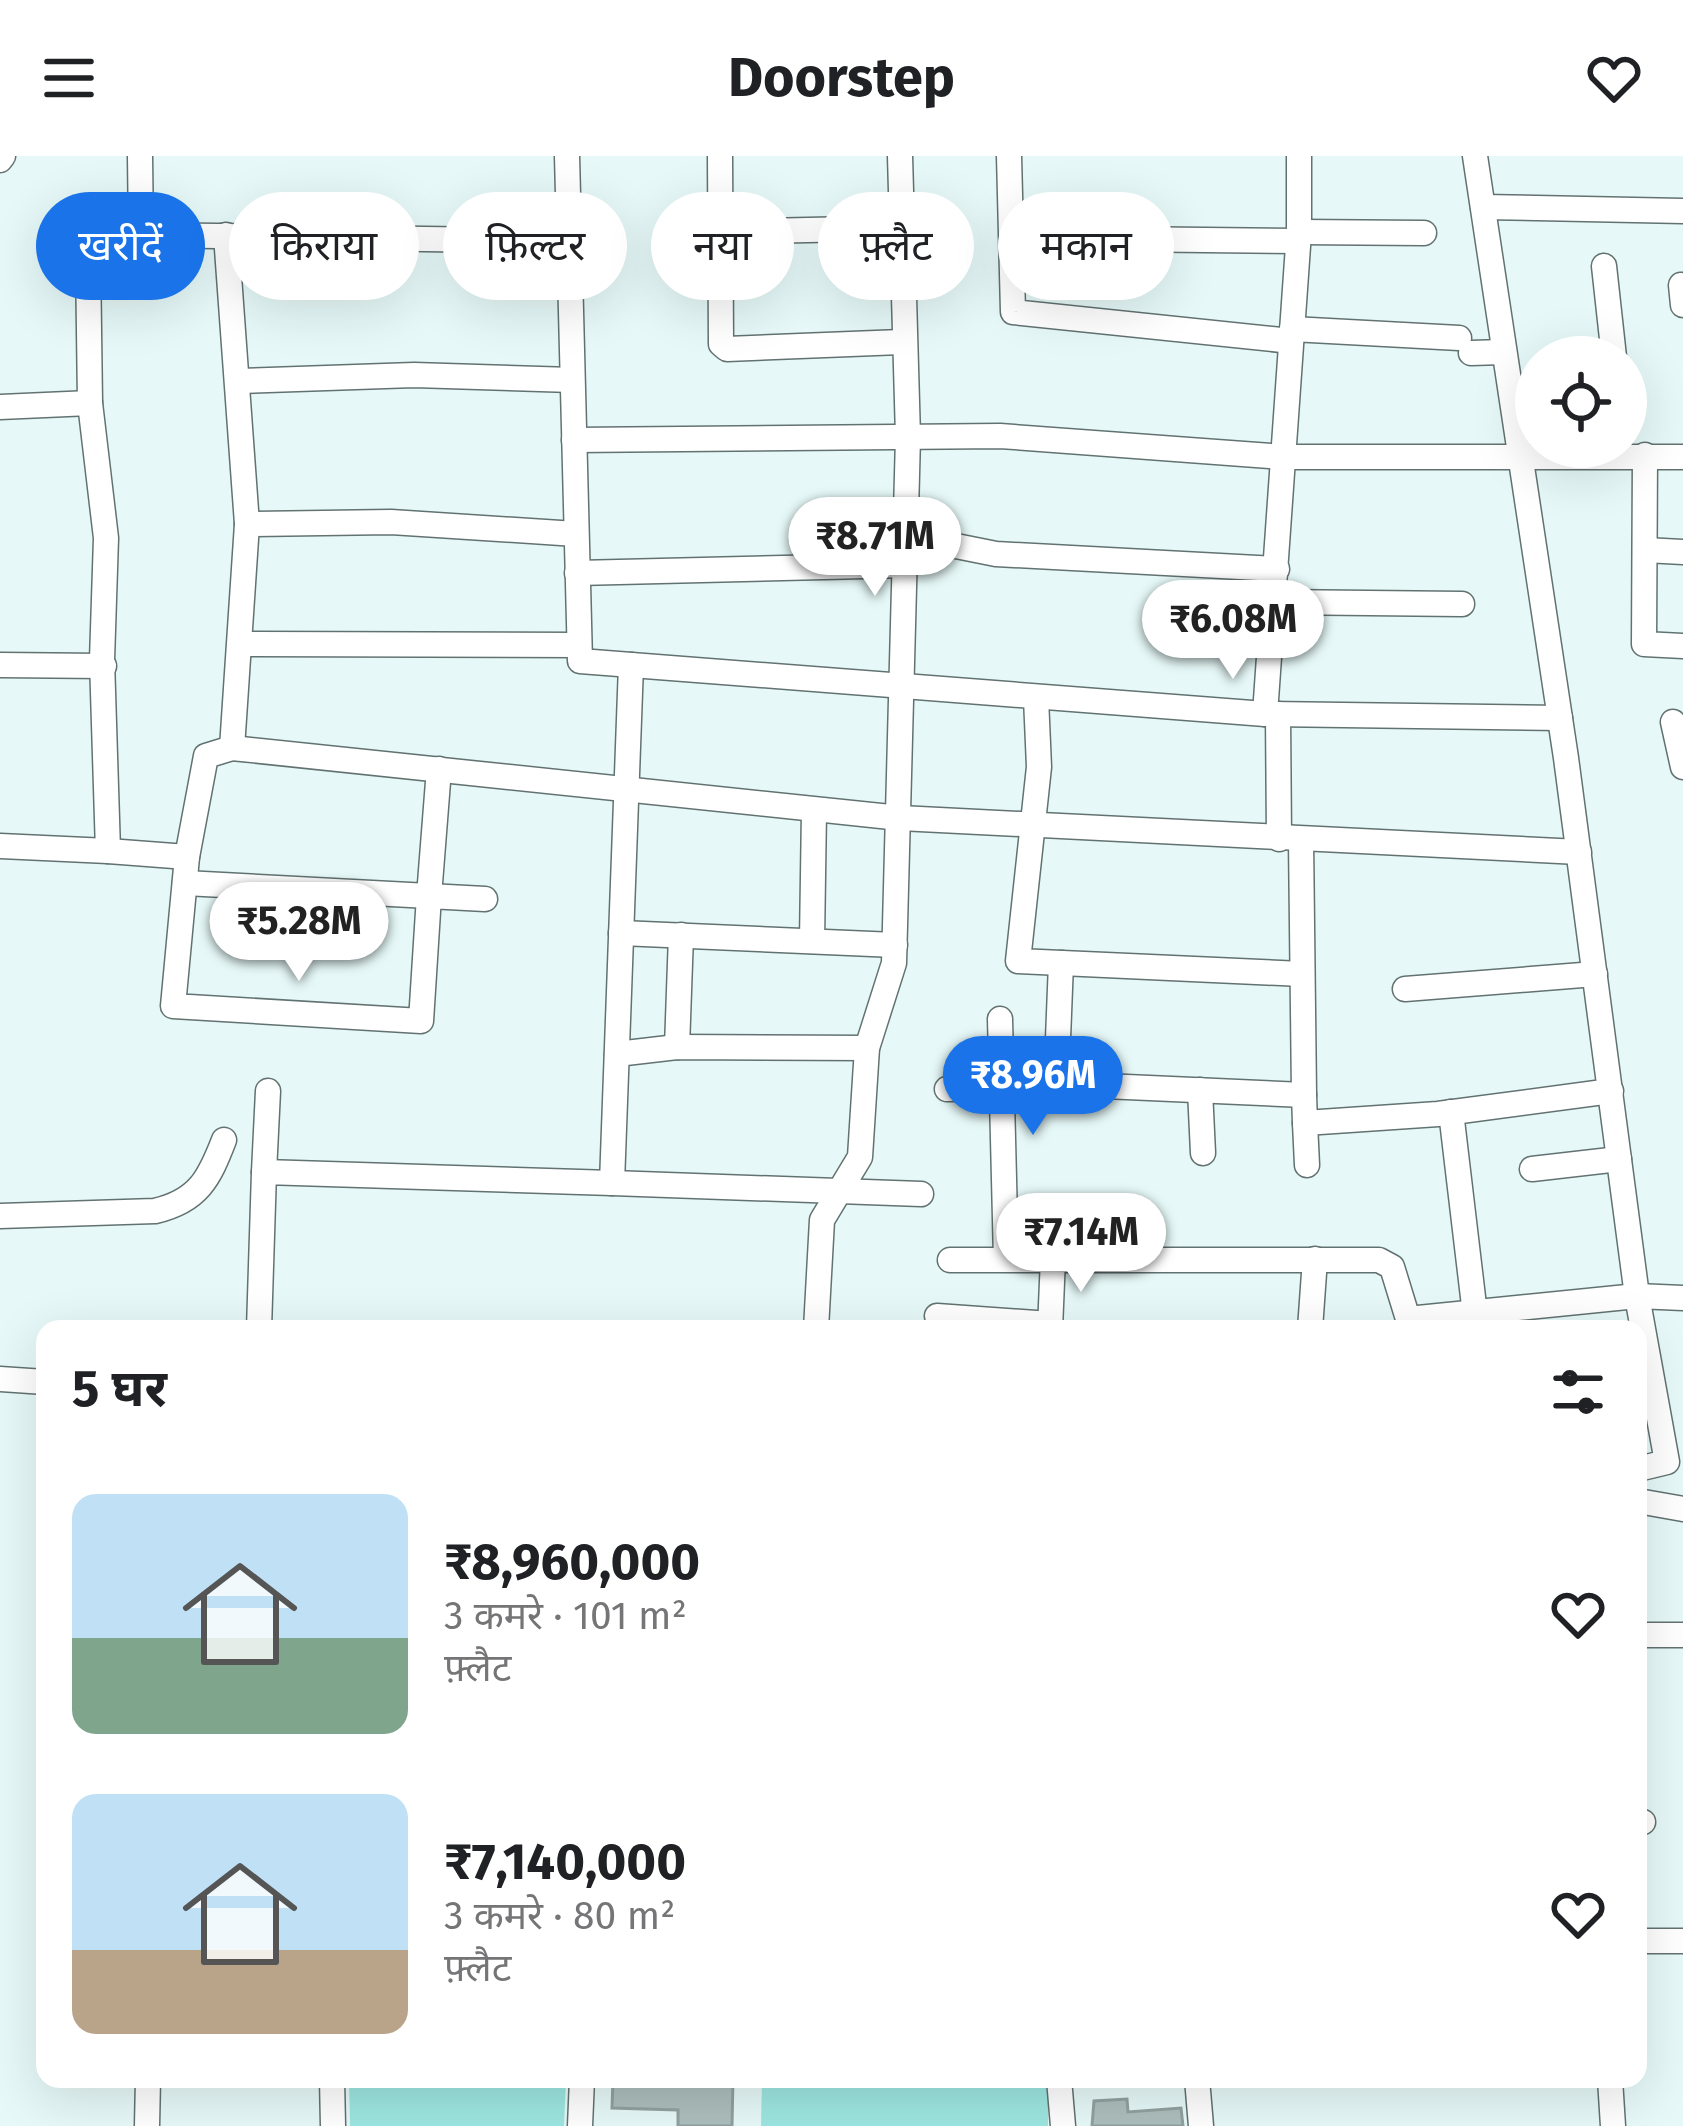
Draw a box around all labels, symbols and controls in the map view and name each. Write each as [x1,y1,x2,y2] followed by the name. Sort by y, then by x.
[36,45,102,111] icon: menu
[1581,45,1647,111] icon: heart
[728,46,955,110] text: Doorstep
[36,192,205,300] chip: खरीदें
[229,192,419,300] chip: किराया
[443,192,627,300] chip: फ़िल्टर
[651,192,794,300] chip: नया
[818,192,974,300] chip: फ़्लैट
[998,192,1174,300] chip: मकान
[1515,336,1647,468] map controls
[1515,336,1647,468] button: locate
[777,497,973,599] pin: ₹8.71M
[815,513,935,559] text: ₹8.71M
[1135,580,1331,682] pin: ₹6.08M
[1169,596,1297,642] text: ₹6.08M
[201,882,397,984] pin: ₹5.28M
[237,898,361,944] text: ₹5.28M
[935,1036,1131,1138] pin: ₹8.96M
[970,1052,1096,1098] text: ₹8.96M
[983,1193,1179,1295] pin: ₹7.14M
[1023,1209,1139,1255] text: ₹7.14M
[72,1358,167,1420] text: 5 घर
[1545,1359,1611,1425] icon: filters
[444,1531,700,1593] text: ₹8,960,000
[168,1542,312,1686] icon: home
[1545,1581,1611,1647] icon: heart
[444,1593,687,1639] text: 3 कमरे · 101 m²
[444,1645,511,1691] text: फ़्लैट
[444,1831,686,1893] text: ₹7,140,000
[168,1842,312,1986] icon: home
[1545,1881,1611,1947] icon: heart
[444,1893,675,1939] text: 3 कमरे · 80 m²
[444,1945,511,1991] text: फ़्लैट

